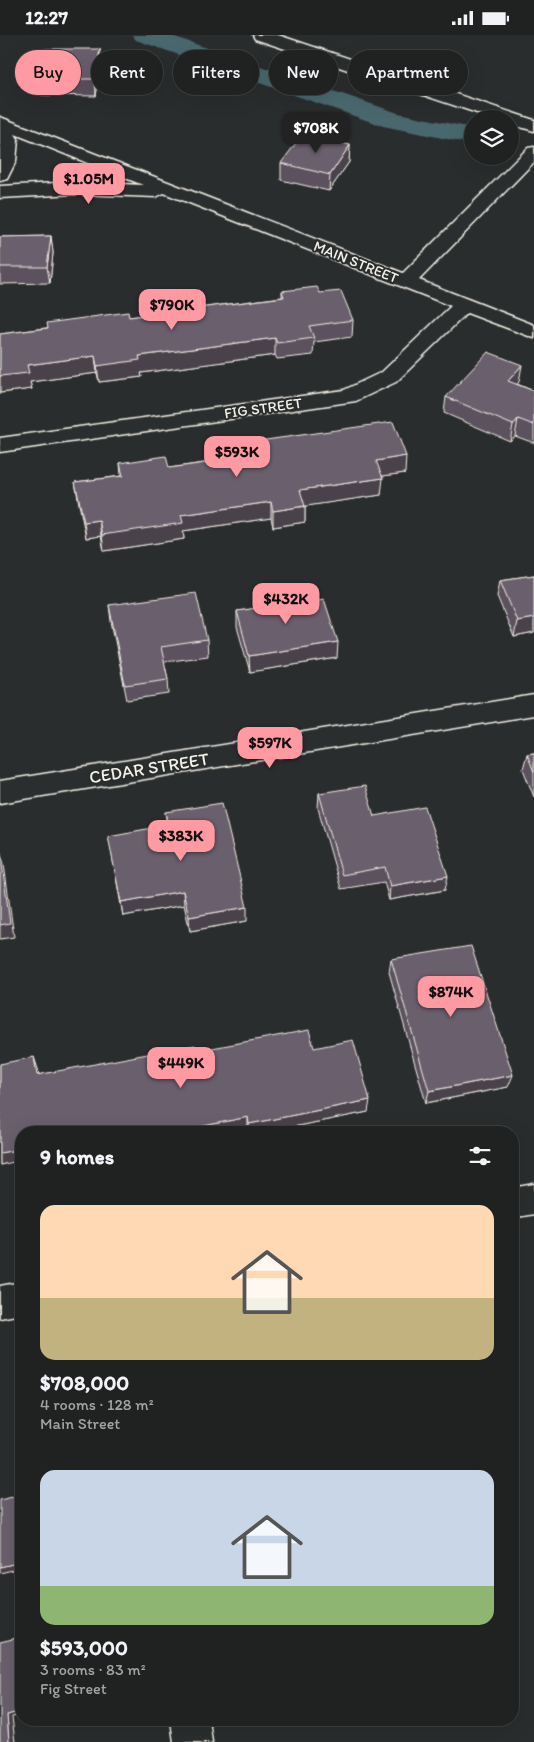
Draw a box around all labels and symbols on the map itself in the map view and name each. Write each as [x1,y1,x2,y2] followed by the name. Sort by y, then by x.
[281,111,351,154] pin: $708K
[48,163,130,205] pin: $1.05M
[311,237,402,287] street label: MAIN STREET
[137,289,207,331] pin: $790K
[223,394,304,422] street label: FIG STREET
[202,435,272,478] pin: $593K
[251,583,321,625] pin: $432K
[235,727,305,769] pin: $597K
[88,748,210,788] street label: CEDAR STREET
[146,819,216,862] pin: $383K
[416,975,486,1018] pin: $874K
[146,1047,216,1089] pin: $449K

